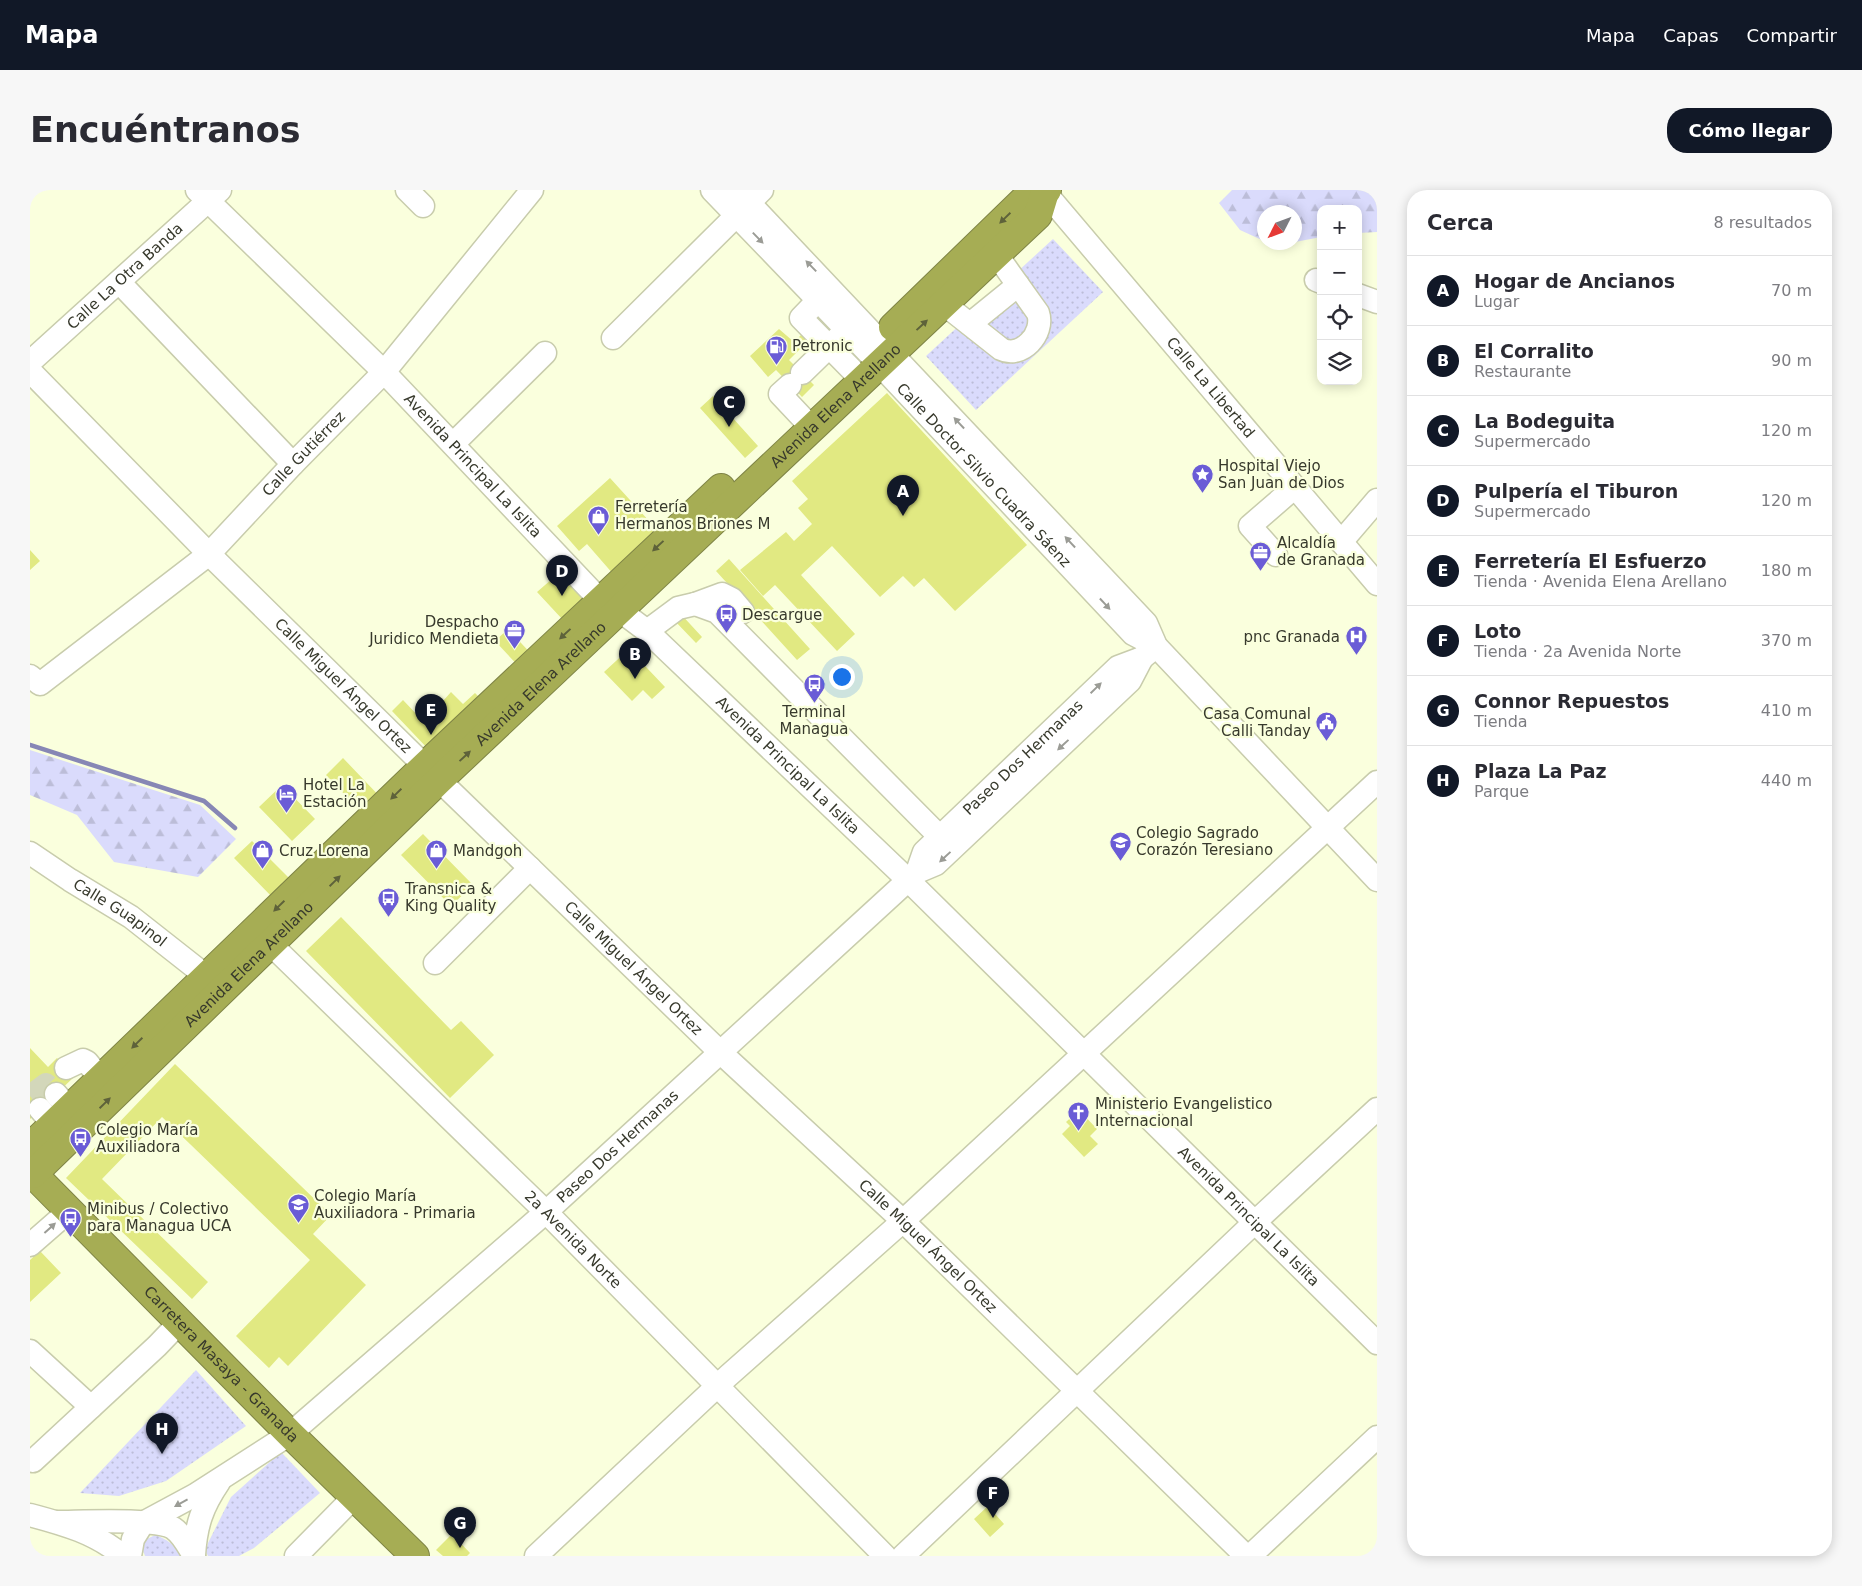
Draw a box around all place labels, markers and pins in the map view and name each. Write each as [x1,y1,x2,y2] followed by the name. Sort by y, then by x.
[764,334,788,365] fuel station icon: Petronic
[792,337,853,355] place label: Petronic
[713,386,745,427] pin: C
[1218,457,1345,492] place label: Hospital Viejo San Juan de Dios
[1190,463,1214,494] place icon: Hospital Viejo San Juan de Dios
[887,475,919,516] pin: A
[615,498,771,533] place label: Ferretería Hermanos Briones M
[587,504,611,535] shop icon: Ferretería Hermanos Briones M
[1277,534,1365,569] place label: Alcaldía de Granada
[1249,540,1273,571] office icon: Alcaldía de Granada
[546,555,578,596] pin: D
[714,603,738,634] bus stop icon: Descargue
[742,606,822,624] place label: Descargue
[368,613,499,648] place label: Despacho Juridico Mendieta
[503,619,527,650] office icon: Despacho Juridico Mendieta
[1344,625,1368,656] hospital icon: pnc Granada
[1244,628,1340,646] place label: pnc Granada
[619,638,651,679] pin: B
[802,672,826,703] bus stop icon: Terminal Managua
[415,694,447,735] pin: E
[779,703,849,738] place label: Terminal Managua
[1203,705,1311,740] place label: Casa Comunal Calli Tanday
[1315,711,1339,742] public building icon: Casa Comunal Calli Tanday
[303,776,366,811] place label: Hotel La Estación
[275,782,299,813] hotel icon: Hotel La Estación
[1136,824,1273,859] place label: Colegio Sagrado Corazón Teresiano
[1108,830,1132,861] school or university icon: Colegio Sagrado Corazón Teresiano
[251,839,275,870] shop icon: Cruz Lorena
[425,839,449,870] shop icon: Mandgoh
[279,842,369,860] place label: Cruz Lorena
[453,842,522,860] place label: Mandgoh
[404,880,497,915] place label: Transnica & King Quality
[377,886,401,917] bus stop icon: Transnica & King Quality
[1095,1095,1272,1130] place label: Ministerio Evangelistico Internacional
[1067,1101,1091,1132] church icon: Ministerio Evangelistico Internacional
[96,1121,198,1156] place label: Colegio María Auxiliadora
[68,1127,92,1158] bus stop icon: Colegio María Auxiliadora
[314,1187,476,1222] place label: Colegio María Auxiliadora - Primaria
[286,1193,310,1224] school or university icon: Colegio María Auxiliadora - Primaria
[87,1200,232,1235] place label: Minibus / Colectivo para Managua UCA
[59,1206,83,1237] bus stop icon: Minibus / Colectivo para Managua UCA
[146,1413,178,1454] pin: H
[977,1477,1009,1518] pin: F
[444,1507,476,1548] pin: G

